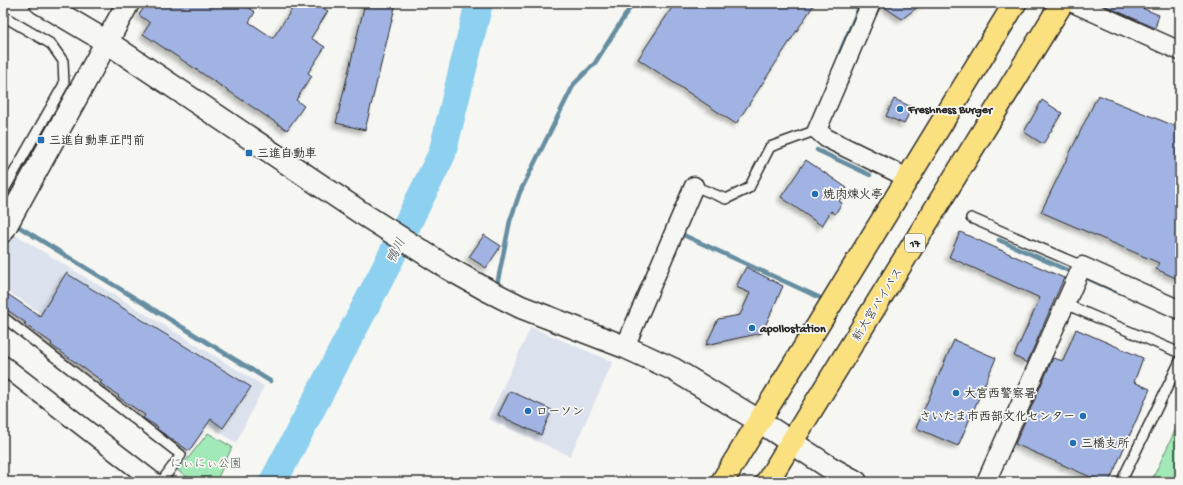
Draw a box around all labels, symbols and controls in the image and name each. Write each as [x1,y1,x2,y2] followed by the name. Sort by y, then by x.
[895,104,905,114] marker: Freshness Burger
[907,104,994,118] place label: Freshness Burger
[49,134,145,149] place label: 三進自動車正門前
[36,135,46,145] marker: 三進自動車正門前
[257,147,317,162] place label: 三進自動車
[244,148,254,158] marker: 三進自動車
[823,188,883,203] place label: 焼肉煉火亭
[810,189,820,199] marker: 焼肉煉火亭
[905,234,925,252] road number: 17
[384,236,410,266] water label: 鴨川
[850,265,907,344] street label: 新大宮バイパス
[747,323,757,333] marker: apollostation
[759,323,826,337] place label: apollostation
[964,387,1036,402] place label: 大宮西警察署
[951,388,961,398] marker: 大宮西警察署
[523,406,533,416] marker: ローソン
[536,406,584,420] place label: ローソン
[919,410,1075,425] place label: さいたま市西部文化センター
[1078,411,1088,421] marker: さいたま市西部文化センター
[1081,437,1130,452] place label: 三橋支所
[1068,438,1078,448] marker: 三橋支所
[170,457,242,472] park label: にぃにぃ公園

